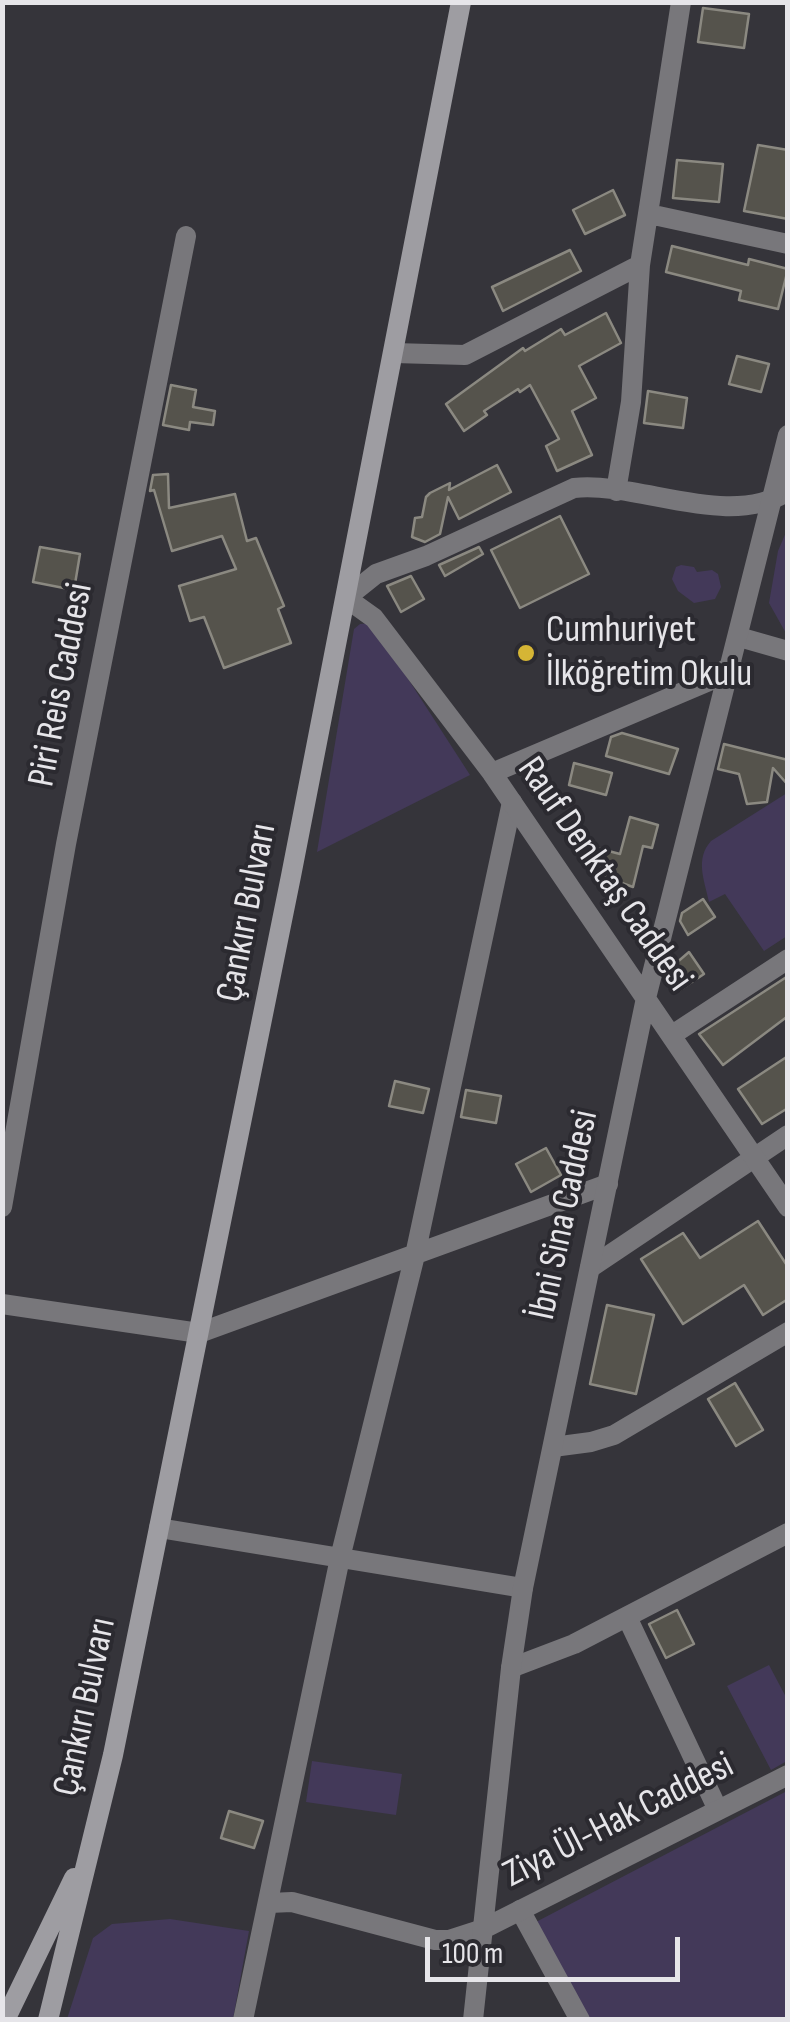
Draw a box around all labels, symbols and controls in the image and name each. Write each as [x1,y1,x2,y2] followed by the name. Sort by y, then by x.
[20,579,104,791] street label: Piri Reis Caddesi
[546,608,752,698] place label: Cumhuriyet İlköğretim Okulu
[515,642,537,664] marker: Cumhuriyet İlköğretim Okulu
[506,749,702,1001] street label: Rauf Denktaş Caddesi
[208,820,288,1006] street label: Çankırı Bulvarı
[521,1106,609,1324] street label: İbni Sina Caddesi
[45,1614,127,1800] street label: Çankırı Bulvarı
[496,1743,742,1899] street label: Ziya Ül-Hak Caddesi
[430,1917,685,1979] scale bar
[442,1936,503,1972] text: 100 m

